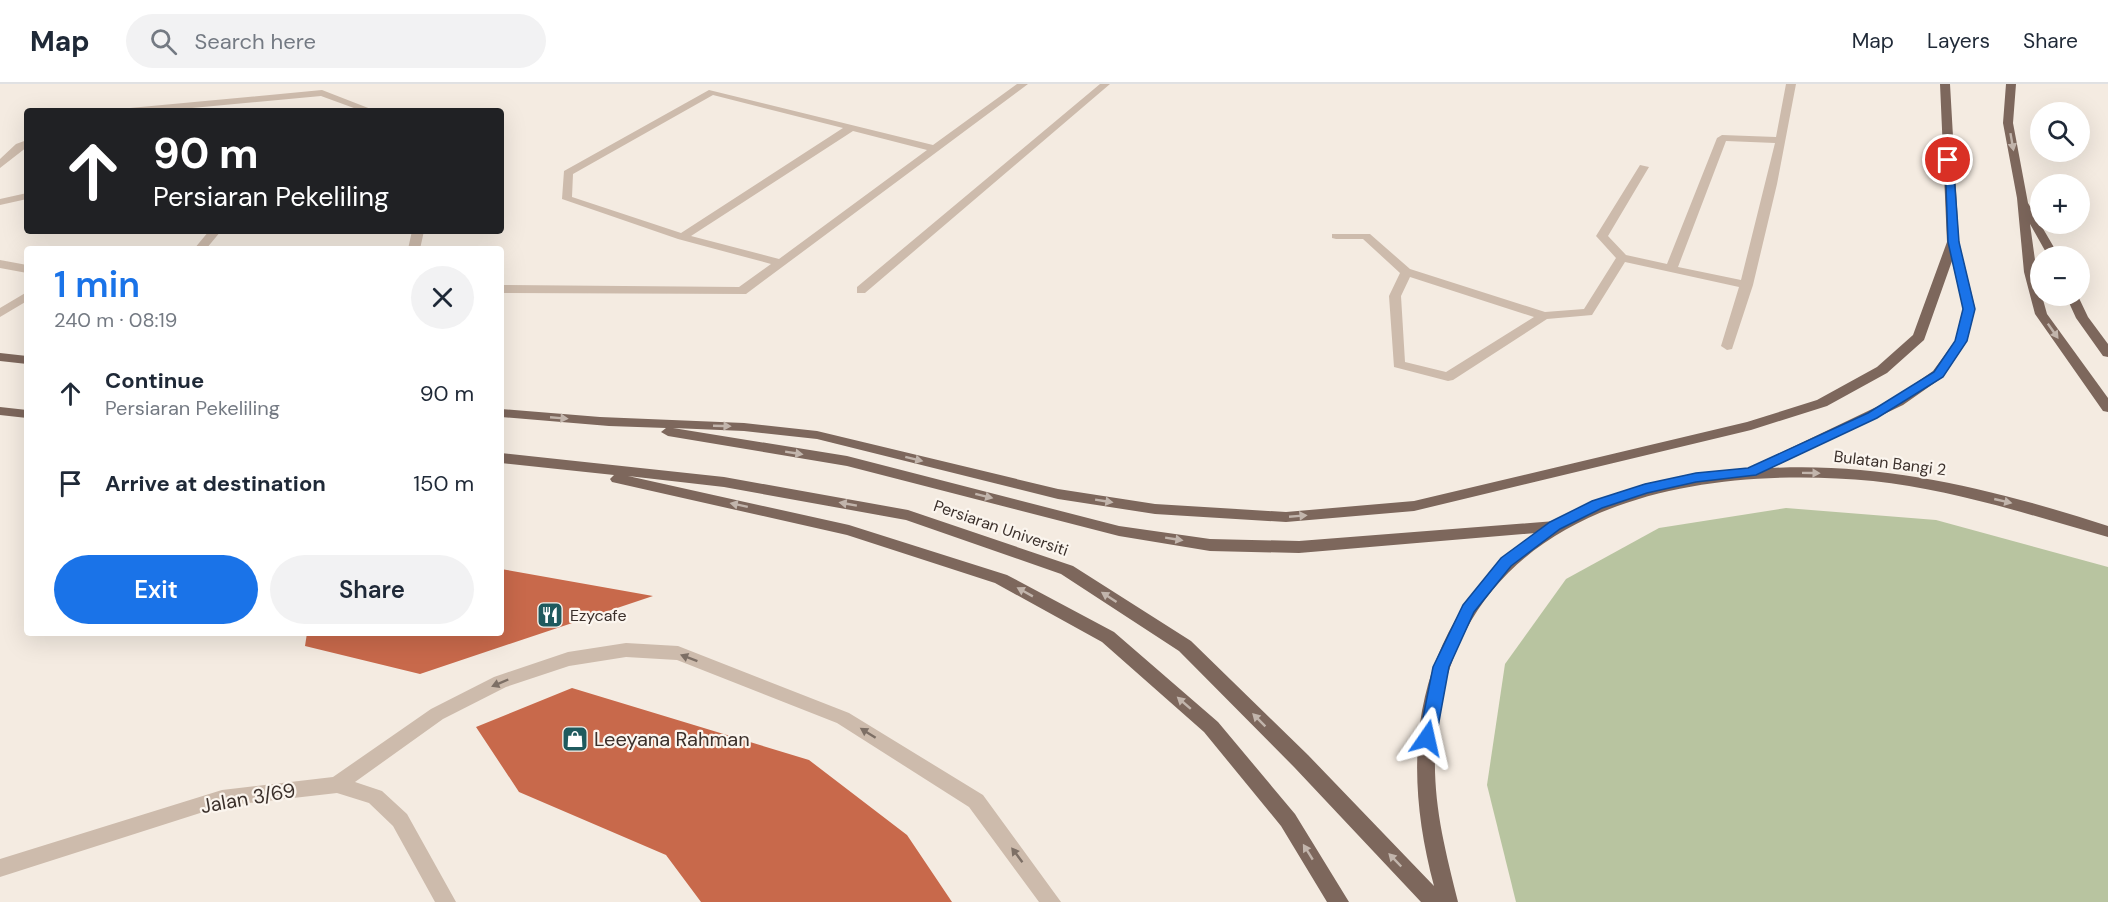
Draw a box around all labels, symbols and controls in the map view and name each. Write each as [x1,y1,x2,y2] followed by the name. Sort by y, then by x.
[126,14,546,68] search box
[30,23,90,60] text: Map
[147,25,180,58] icon: search
[195,27,316,56] text: Search here
[1852,27,1894,55] text: Map
[1927,27,1990,55] text: Layers
[2023,27,2078,55] text: Share
[2030,102,2090,306] map controls
[2030,102,2090,162] button: search
[153,126,259,181] text: 90 m
[54,132,132,210] icon: ahead
[2008,133,2017,152] one-way arrow
[1922,134,1973,185] pin
[1931,143,1964,176] icon: arrive
[2030,174,2090,234] button: +
[153,179,389,214] text: Persiaran Pekeliling
[2030,246,2090,306] button: −
[54,261,140,308] text: 1 min
[411,266,474,329] button: close
[54,307,177,333] text: 240 m · 08:19
[2047,322,2059,338] one-way arrow
[105,366,204,395] text: Continue
[54,377,87,410] icon: ahead
[420,379,474,408] text: 90 m
[105,395,280,421] text: Persiaran Pekeliling
[550,413,569,422] one-way arrow
[713,421,732,431] one-way arrow
[1833,446,1947,480] street label: Bulatan Bangi 2
[784,448,803,457] one-way arrow
[905,454,923,464] one-way arrow
[54,467,87,500] icon: arrive
[1801,468,1820,478] one-way arrow
[105,469,326,498] text: Arrive at destination
[413,469,474,498] text: 150 m
[975,492,993,501] one-way arrow
[931,495,1071,561] street label: Persiaran Universiti
[1095,497,1114,506] one-way arrow
[1994,497,2012,507] one-way arrow
[839,499,858,508] one-way arrow
[730,500,748,510] one-way arrow
[1289,511,1308,521] one-way arrow
[1164,535,1183,544] one-way arrow
[54,555,258,624] button: Exit
[270,555,474,624] button: Share
[1016,587,1033,597] one-way arrow
[1101,592,1117,603] one-way arrow
[535,600,565,630] restaurant icon: Ezycafe
[570,605,627,626] place label: Ezycafe
[679,653,697,663] one-way arrow
[490,678,508,688] one-way arrow
[1177,697,1192,710] one-way arrow
[1395,706,1459,770] position arrow
[1253,713,1267,727] one-way arrow
[560,724,590,754] shop icon: Leeyana Rahman
[594,726,750,752] place label: Leeyana Rahman
[860,728,876,739] one-way arrow
[199,777,297,819] street label: Jalan 3/69
[1303,844,1314,860] one-way arrow
[1011,847,1023,862] one-way arrow
[1388,852,1402,867] one-way arrow

